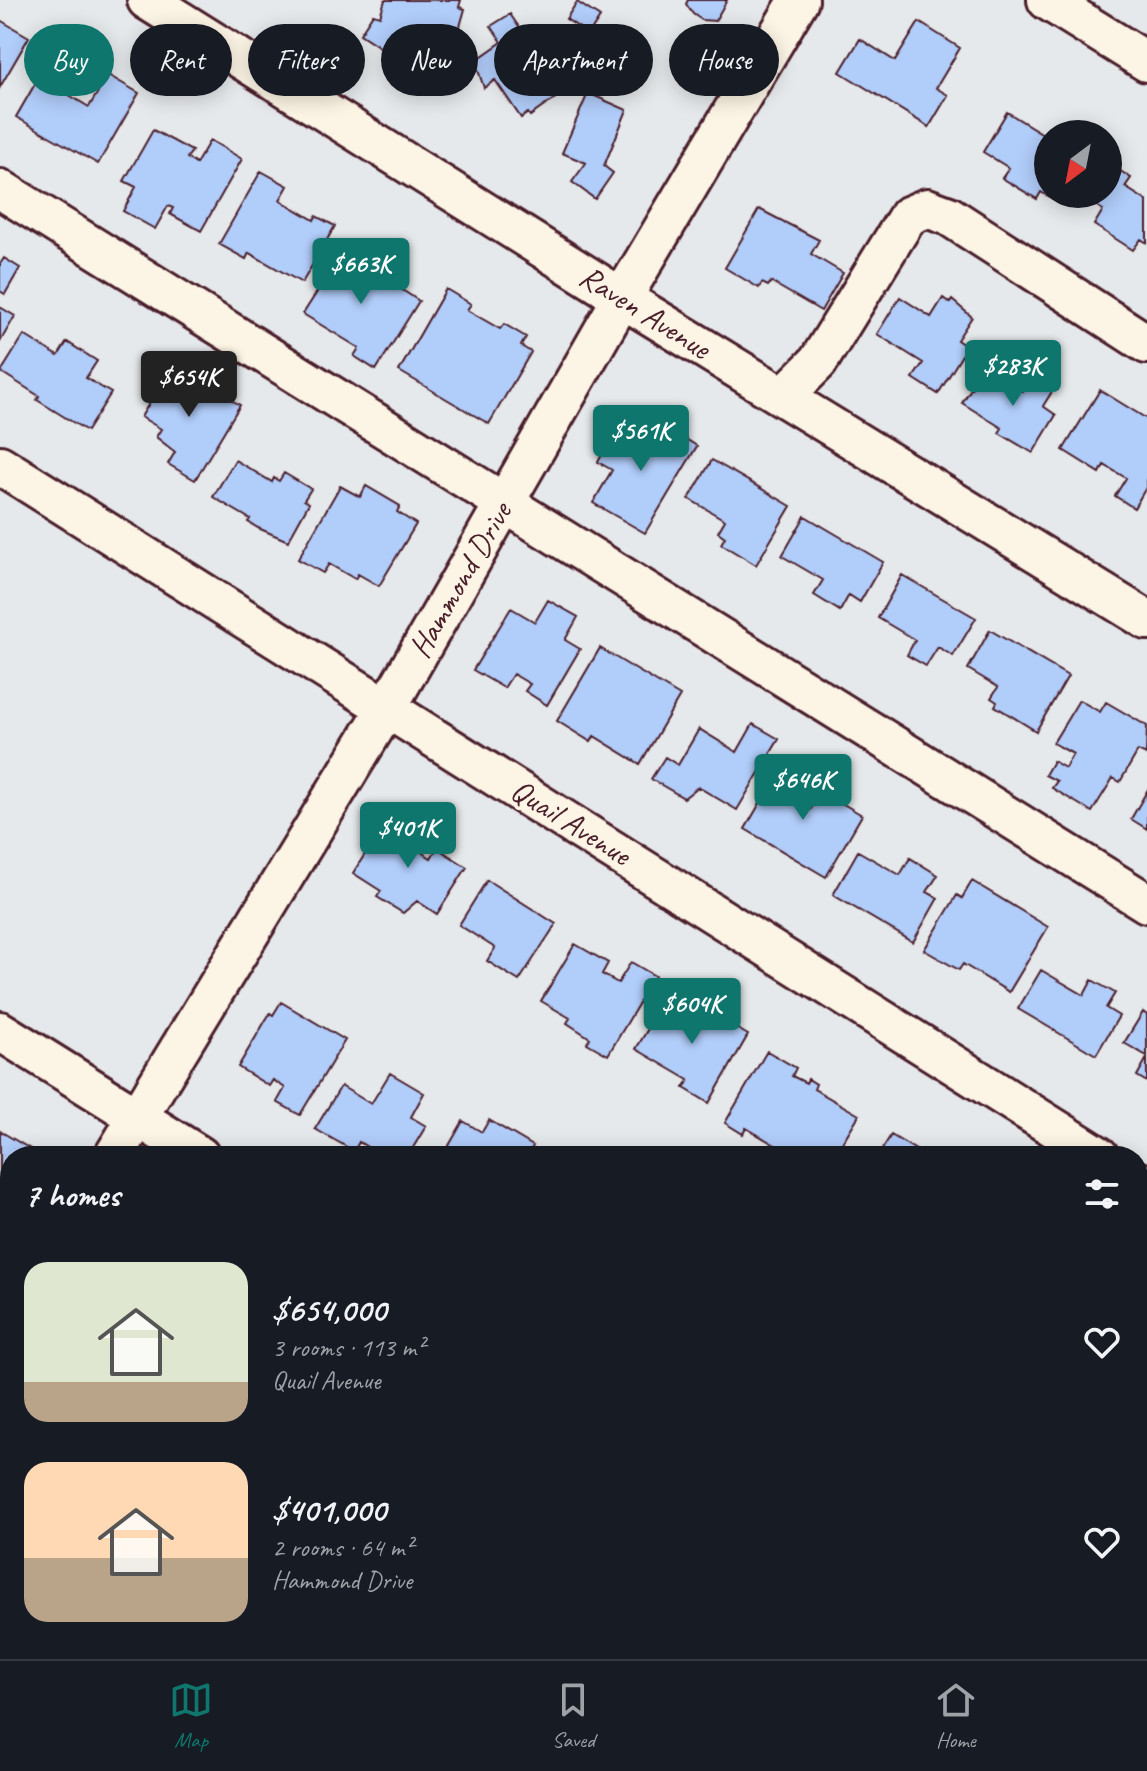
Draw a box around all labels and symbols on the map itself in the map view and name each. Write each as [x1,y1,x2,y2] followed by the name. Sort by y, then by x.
[1034,120,1122,208] north arrow
[305,238,417,306] pin: $663K
[572,256,720,370] street label: Raven Avenue
[957,340,1069,408] pin: $283K
[133,351,245,419] pin: $654K
[585,405,697,473] pin: $561K
[399,493,522,665] street label: Hammond Drive
[747,754,859,822] pin: $646K
[503,769,641,876] street label: Quail Avenue
[352,802,464,870] pin: $401K
[636,978,748,1046] pin: $604K

